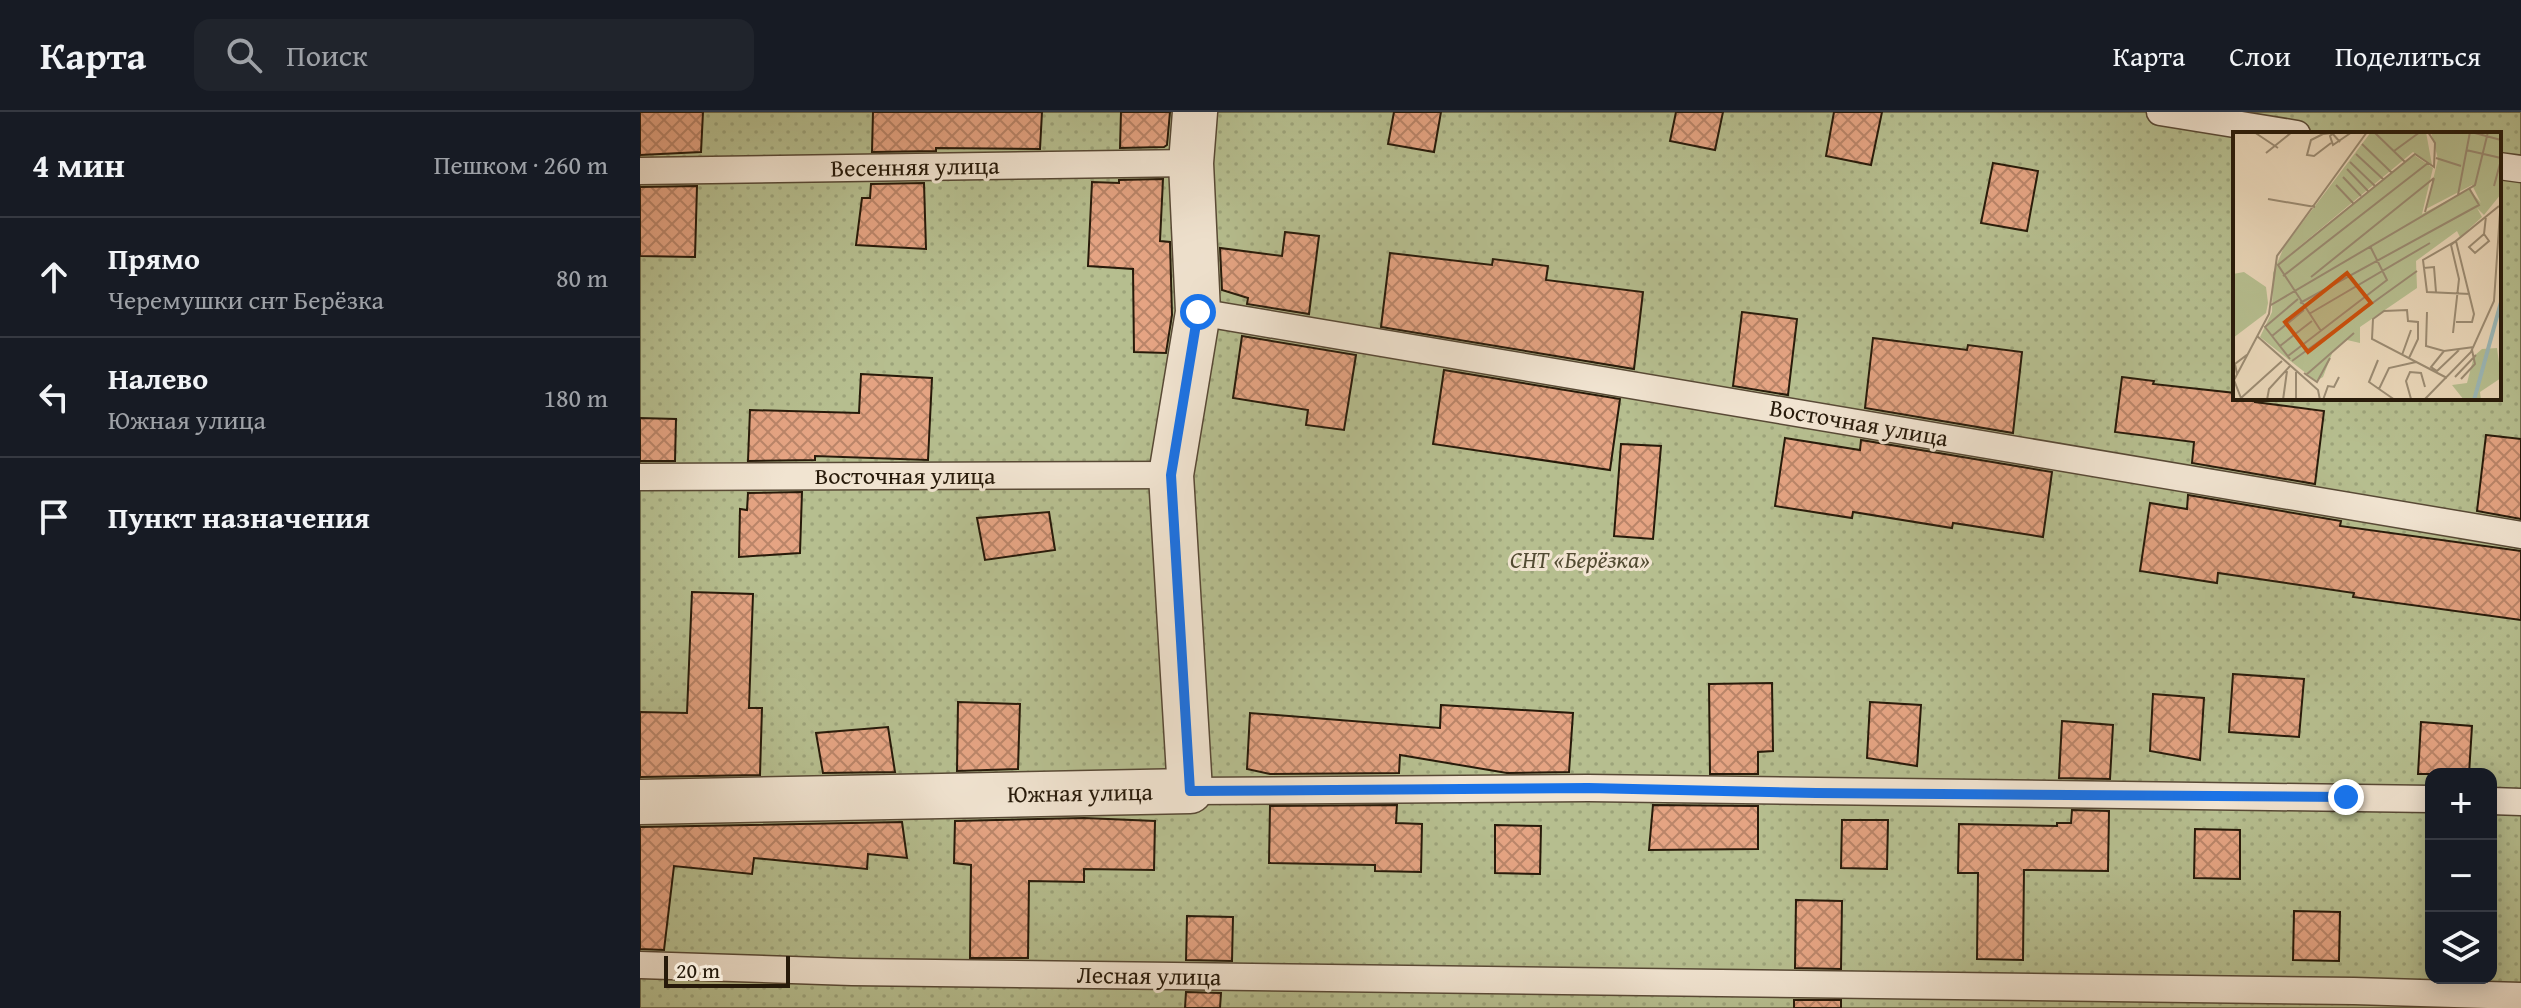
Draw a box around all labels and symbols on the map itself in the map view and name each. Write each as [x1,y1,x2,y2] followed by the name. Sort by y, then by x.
[2233,132,2501,400] inset map
[830,148,1000,185] street label: Весенняя улица
[1180,294,1216,330] route start
[1767,390,1952,456] street label: Восточная улица
[815,458,996,493] street label: Восточная улица
[1510,542,1650,577] park label: СНТ «Берёзка»
[1007,774,1154,811] street label: Южная улица
[2328,779,2364,815] route end
[664,952,790,988] scale bar
[1076,957,1222,994] street label: Лесная улица

